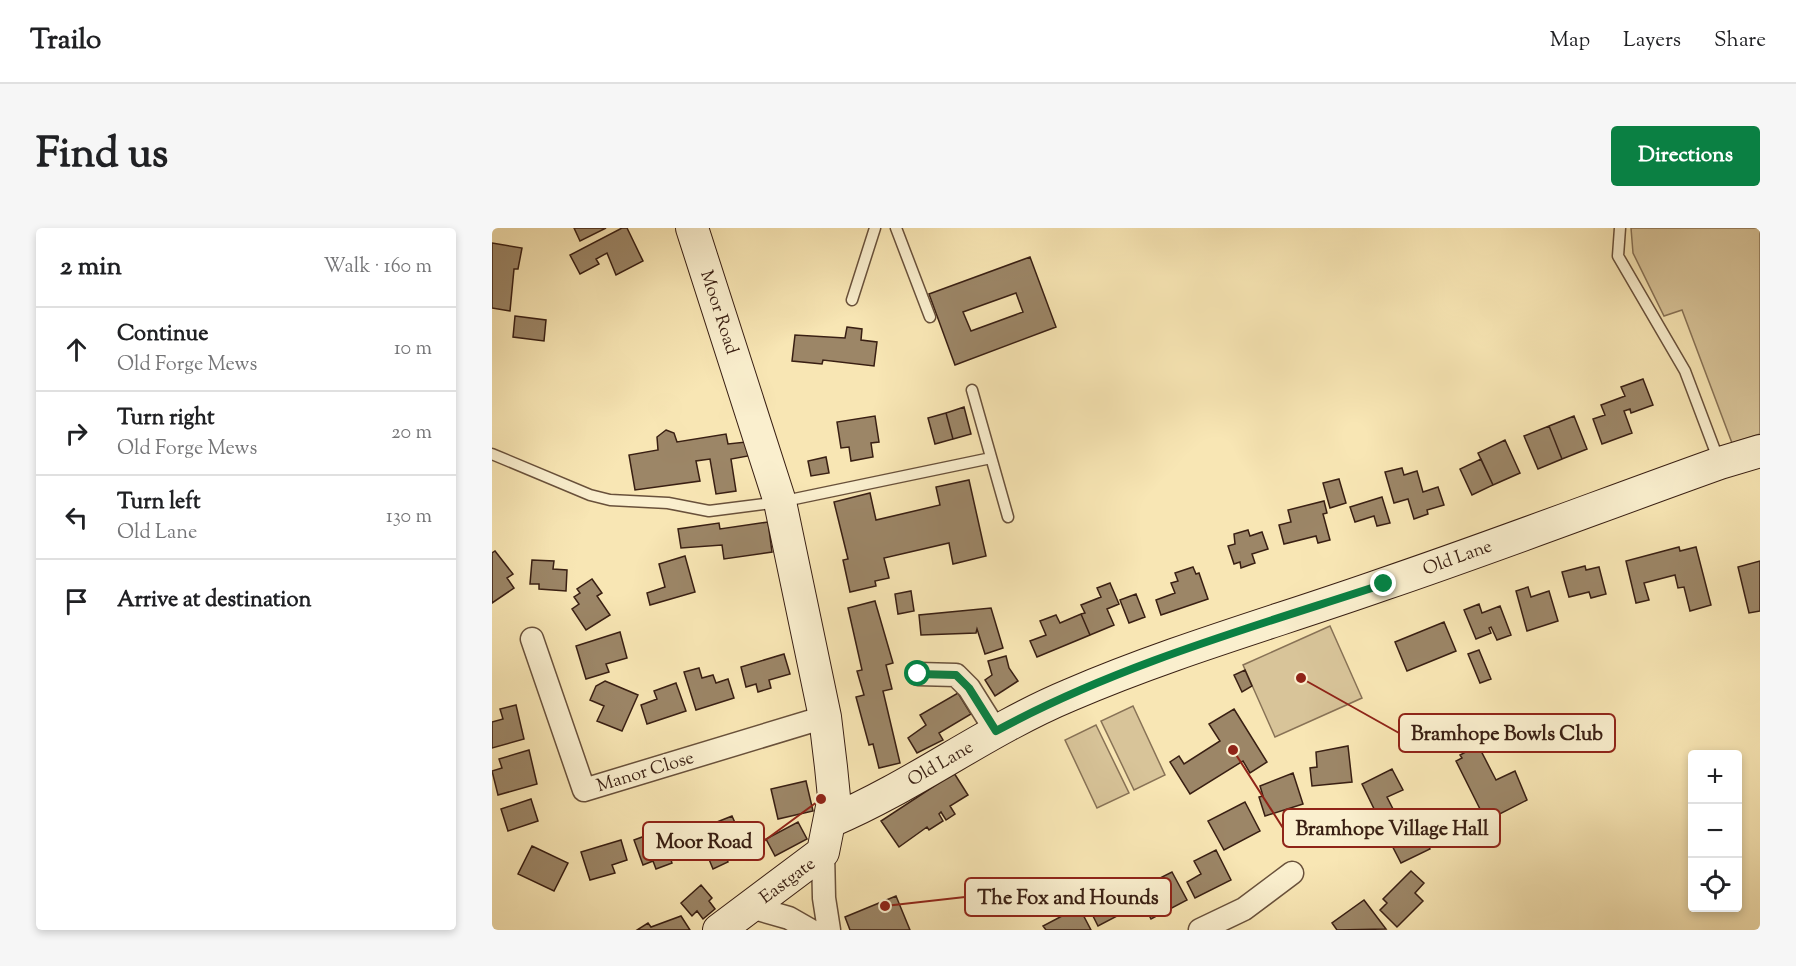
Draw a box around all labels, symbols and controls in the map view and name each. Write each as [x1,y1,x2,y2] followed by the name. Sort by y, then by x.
[30,21,101,61] text: Trailo
[1550,26,1590,56] text: Map
[1623,26,1681,56] text: Layers
[1714,26,1766,56] text: Share
[36,126,168,186] text: Find us
[1611,126,1760,186] button: Directions
[60,249,122,286] text: 2 min
[323,253,432,282] text: Walk · 160 m
[692,267,744,358] street label: Moor Road
[117,319,208,351] text: Continue
[60,333,93,366] icon: ahead
[394,335,432,364] text: 10 m
[117,351,257,380] text: Old Forge Mews
[117,403,214,435] text: Turn right
[60,417,93,450] icon: right
[391,419,432,448] text: 20 m
[117,435,257,464] text: Old Forge Mews
[117,487,200,519] text: Turn left
[60,501,93,534] icon: left
[386,503,432,532] text: 130 m
[117,519,197,548] text: Old Lane
[1419,534,1496,583] street label: Old Lane
[1370,570,1396,596] route end
[60,585,93,618] icon: arrive
[117,585,312,617] text: Arrive at destination
[904,660,930,686] route start
[1399,714,1615,752] callout: Bramhope Bowls Club
[1411,721,1603,750] text: Bramhope Bowls Club
[903,735,979,794] street label: Old Lane
[594,746,697,800] street label: Manor Close
[1688,750,1742,912] map controls
[1688,750,1742,804] button: +
[1688,804,1742,858] button: −
[1283,809,1500,847] callout: Bramhope Village Hall
[1296,816,1489,845] text: Bramhope Village Hall
[643,822,764,860] callout: Moor Road
[656,829,753,858] text: Moor Road
[755,852,822,911] street label: Eastgate
[1688,858,1742,912] button: locate
[965,878,1171,916] callout: The Fox and Hounds
[977,885,1159,914] text: The Fox and Hounds

